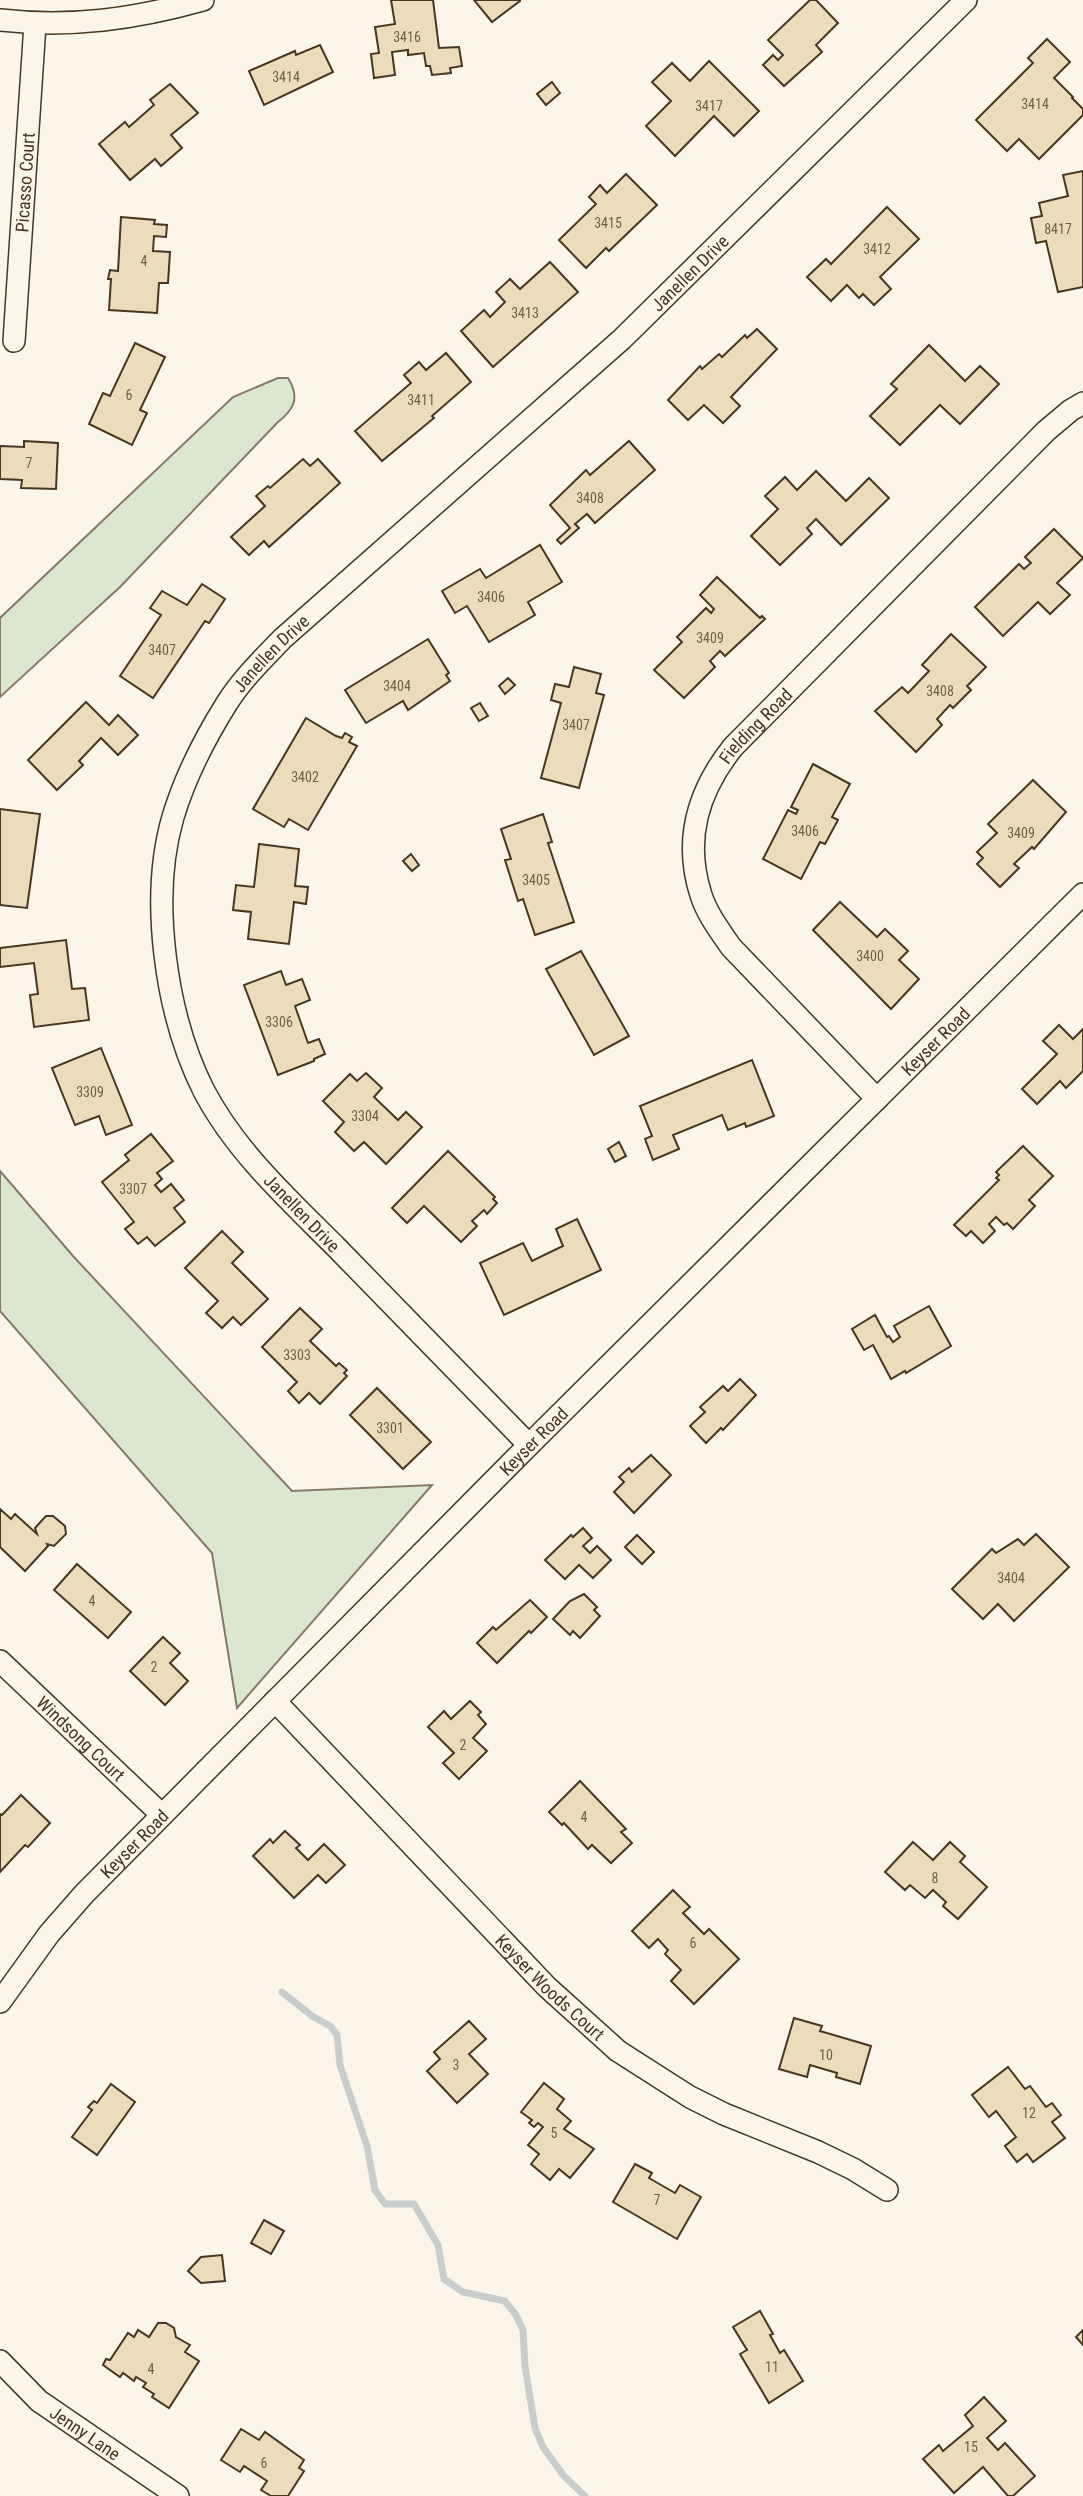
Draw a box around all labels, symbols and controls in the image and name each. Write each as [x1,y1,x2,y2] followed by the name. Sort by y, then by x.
[393,29,421,45] house number: 3416
[272,69,300,85] house number: 3414
[1021,96,1049,112] house number: 3414
[695,98,723,114] house number: 3417
[11,132,38,233] street label: Picasso Court
[594,215,622,231] house number: 3415
[1044,221,1072,237] house number: 8417
[646,230,732,315] street label: Janellen Drive
[863,241,891,257] house number: 3412
[141,253,148,269] house number: 4
[511,305,539,321] house number: 3413
[126,387,133,403] house number: 6
[407,392,435,408] house number: 3411
[26,455,33,471] house number: 7
[576,490,604,506] house number: 3408
[477,589,505,605] house number: 3406
[228,610,313,696] street label: Janellen Drive
[696,630,724,646] house number: 3409
[148,642,176,658] house number: 3407
[383,678,411,694] house number: 3404
[926,683,954,699] house number: 3408
[714,684,796,767] street label: Fielding Road
[562,717,590,733] house number: 3407
[291,769,319,785] house number: 3402
[791,823,819,839] house number: 3406
[1007,825,1035,841] house number: 3409
[522,872,550,888] house number: 3405
[856,948,884,964] house number: 3400
[897,1003,974,1079] street label: Keyser Road
[265,1014,293,1030] house number: 3306
[76,1084,104,1100] house number: 3309
[351,1108,379,1124] house number: 3304
[260,1170,344,1256] street label: Janellen Drive
[119,1181,147,1197] house number: 3307
[283,1347,311,1363] house number: 3303
[495,1402,572,1479] street label: Keyser Road
[376,1420,404,1436] house number: 3301
[997,1570,1025,1586] house number: 3404
[89,1593,96,1609] house number: 4
[151,1659,158,1675] house number: 2
[33,1691,130,1785] street label: Windsong Court
[460,1737,467,1753] house number: 2
[96,1805,172,1882] street label: Keyser Road
[581,1809,588,1825] house number: 4
[932,1870,939,1886] house number: 8
[491,1929,609,2044] street label: Keyser Woods Court
[690,1935,697,1951] house number: 6
[819,2047,833,2063] house number: 10
[453,2057,459,2073] house number: 3
[1022,2105,1036,2121] house number: 12
[551,2125,558,2141] house number: 5
[654,2192,661,2208] house number: 7
[765,2359,779,2375] house number: 11
[148,2361,155,2377] house number: 4
[46,2401,125,2464] street label: Jenny Lane
[964,2439,978,2455] house number: 15
[261,2455,268,2471] house number: 6

